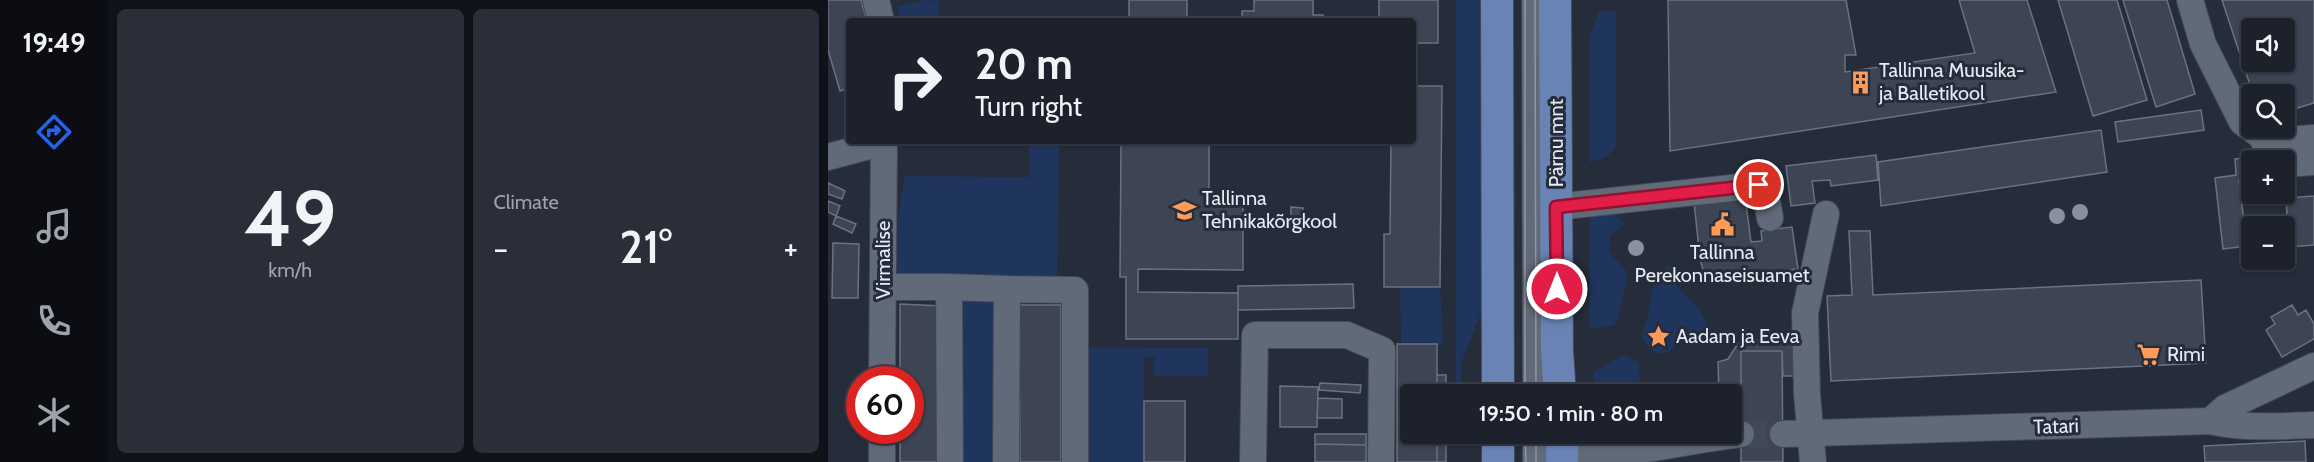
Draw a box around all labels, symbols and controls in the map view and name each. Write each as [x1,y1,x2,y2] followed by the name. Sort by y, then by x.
[2241,18,2295,270] map controls
[2241,18,2295,72] button: sound
[22,26,86,59] text: 19:49
[975,38,1073,90] text: 20 m
[876,42,954,120] icon: right
[1878,58,2025,105] place label: Tallinna Muusika- ja Balletikool
[1848,69,1874,95] building icon: Tallinna Muusika- ja Balletikool
[2241,84,2295,138] button: search
[975,90,1082,123] text: Turn right
[1544,98,1568,187] street label: Pärnu mnt
[33,111,75,153] icon: directions
[2241,150,2295,204] button: +
[1733,159,1784,210] pin
[1742,168,1775,201] icon: arrive
[244,171,336,266] text: 49
[1202,186,1337,233] place label: Tallinna Tehnikakõrgkool
[494,190,559,214] text: Climate
[1171,197,1197,223] school or university icon: Tallinna Tehnikakõrgkool
[33,205,75,247] icon: music
[1709,212,1735,238] public building icon: Tallinna Perekonnaseisuamet
[2241,216,2295,270] button: −
[619,220,672,274] text: 21°
[871,221,895,299] street label: Virmalise
[494,228,508,268] text: −
[783,228,798,268] text: +
[1635,240,1810,287] place label: Tallinna Perekonnaseisuamet
[1525,257,1589,321] position arrow
[268,258,312,282] text: km/h
[33,300,75,342] icon: phone
[1645,323,1671,349] place icon: Aadam ja Eeva
[1676,324,1800,348] place label: Aadam ja Eeva
[2136,341,2162,367] supermarket icon: Rimi
[2167,342,2205,366] place label: Rimi
[846,366,924,444] speed limit sign: 60
[33,394,75,436] icon: climate
[1479,400,1663,427] text: 19:50 · 1 min · 80 m
[2033,413,2079,439] street label: Tatari

